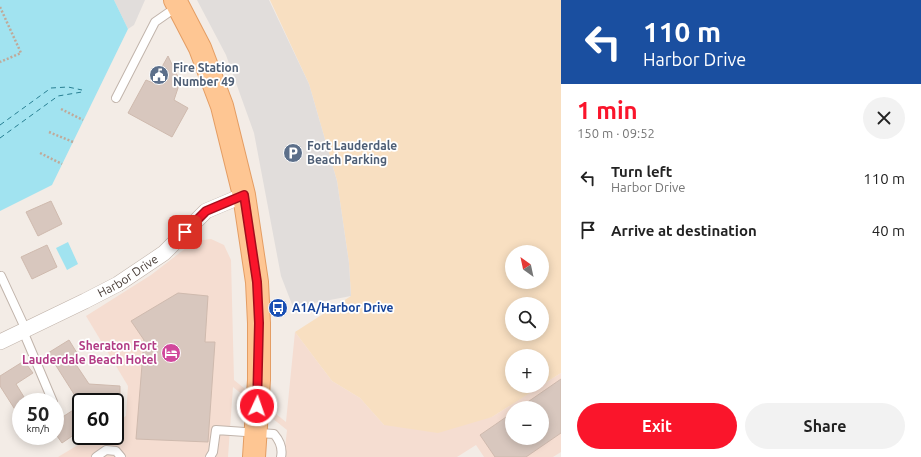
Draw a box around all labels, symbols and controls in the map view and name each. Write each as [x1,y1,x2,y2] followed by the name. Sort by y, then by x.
[577,16,629,68] icon: left
[643,16,721,47] text: 110 m
[643,49,746,69] text: Harbor Drive
[173,61,239,88] place label: Fire Station Number 49
[148,64,170,86] public building icon: Fire Station Number 49
[577,97,638,124] text: 1 min
[863,97,905,139] button: close
[577,126,655,140] text: 150 m · 09:52
[307,139,397,166] place label: Fort Lauderdale Beach Parking
[282,142,304,164] parking icon: Fort Lauderdale Beach Parking
[611,163,672,180] text: Turn left
[577,167,599,189] icon: left
[863,170,905,187] text: 110 m
[611,180,686,194] text: Harbor Drive
[168,215,202,249] pin
[577,219,599,241] icon: arrive
[174,221,196,243] icon: arrive
[611,222,757,239] text: Arrive at destination
[872,222,905,239] text: 40 m
[505,245,549,289] north arrow
[505,245,549,445] map controls
[95,252,160,299] street label: Harbor Drive
[267,297,289,319] bus stop icon: A1A/Harbor Drive
[505,297,549,341] button: search
[292,301,393,314] place label: A1A/Harbor Drive
[22,339,157,366] place label: Sheraton Fort Lauderdale Beach Hotel
[160,342,182,364] hotel icon: Sheraton Fort Lauderdale Beach Hotel
[505,349,549,393] button: +
[236,385,278,427] position arrow
[72,393,124,445] speed limit sign: 60
[505,401,549,445] button: −
[27,402,49,425] text: 50
[577,403,737,449] button: Exit
[745,403,905,449] button: Share
[26,423,50,434] text: km/h

